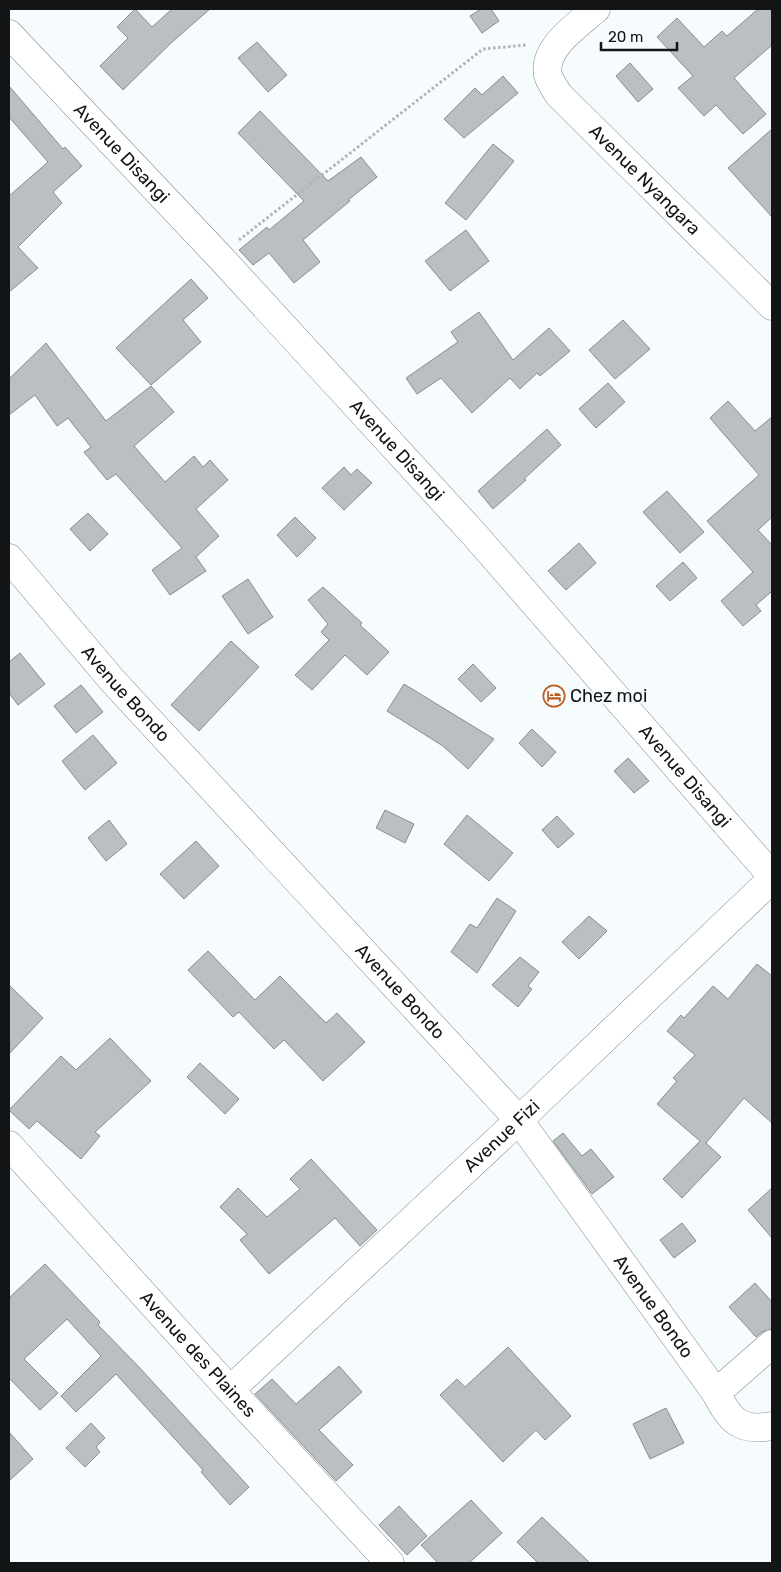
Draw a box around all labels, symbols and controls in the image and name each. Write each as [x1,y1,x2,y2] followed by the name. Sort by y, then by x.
[601,20,677,52] scale bar
[608,28,643,46] text: 20 m
[69,99,174,208] street label: Avenue Disangi
[584,120,705,240] street label: Avenue Nyangara
[345,395,449,505] street label: Avenue Disangi
[77,641,175,746] street label: Avenue Bondo
[542,684,566,708] hotel icon: Chez moi
[570,685,647,707] place label: Chez moi
[634,720,736,832] street label: Avenue Disangi
[351,939,450,1044] street label: Avenue Bondo
[459,1095,544,1177] street label: Avenue Fizi
[609,1251,698,1362] street label: Avenue Bondo
[135,1287,261,1422] street label: Avenue des Plaines

